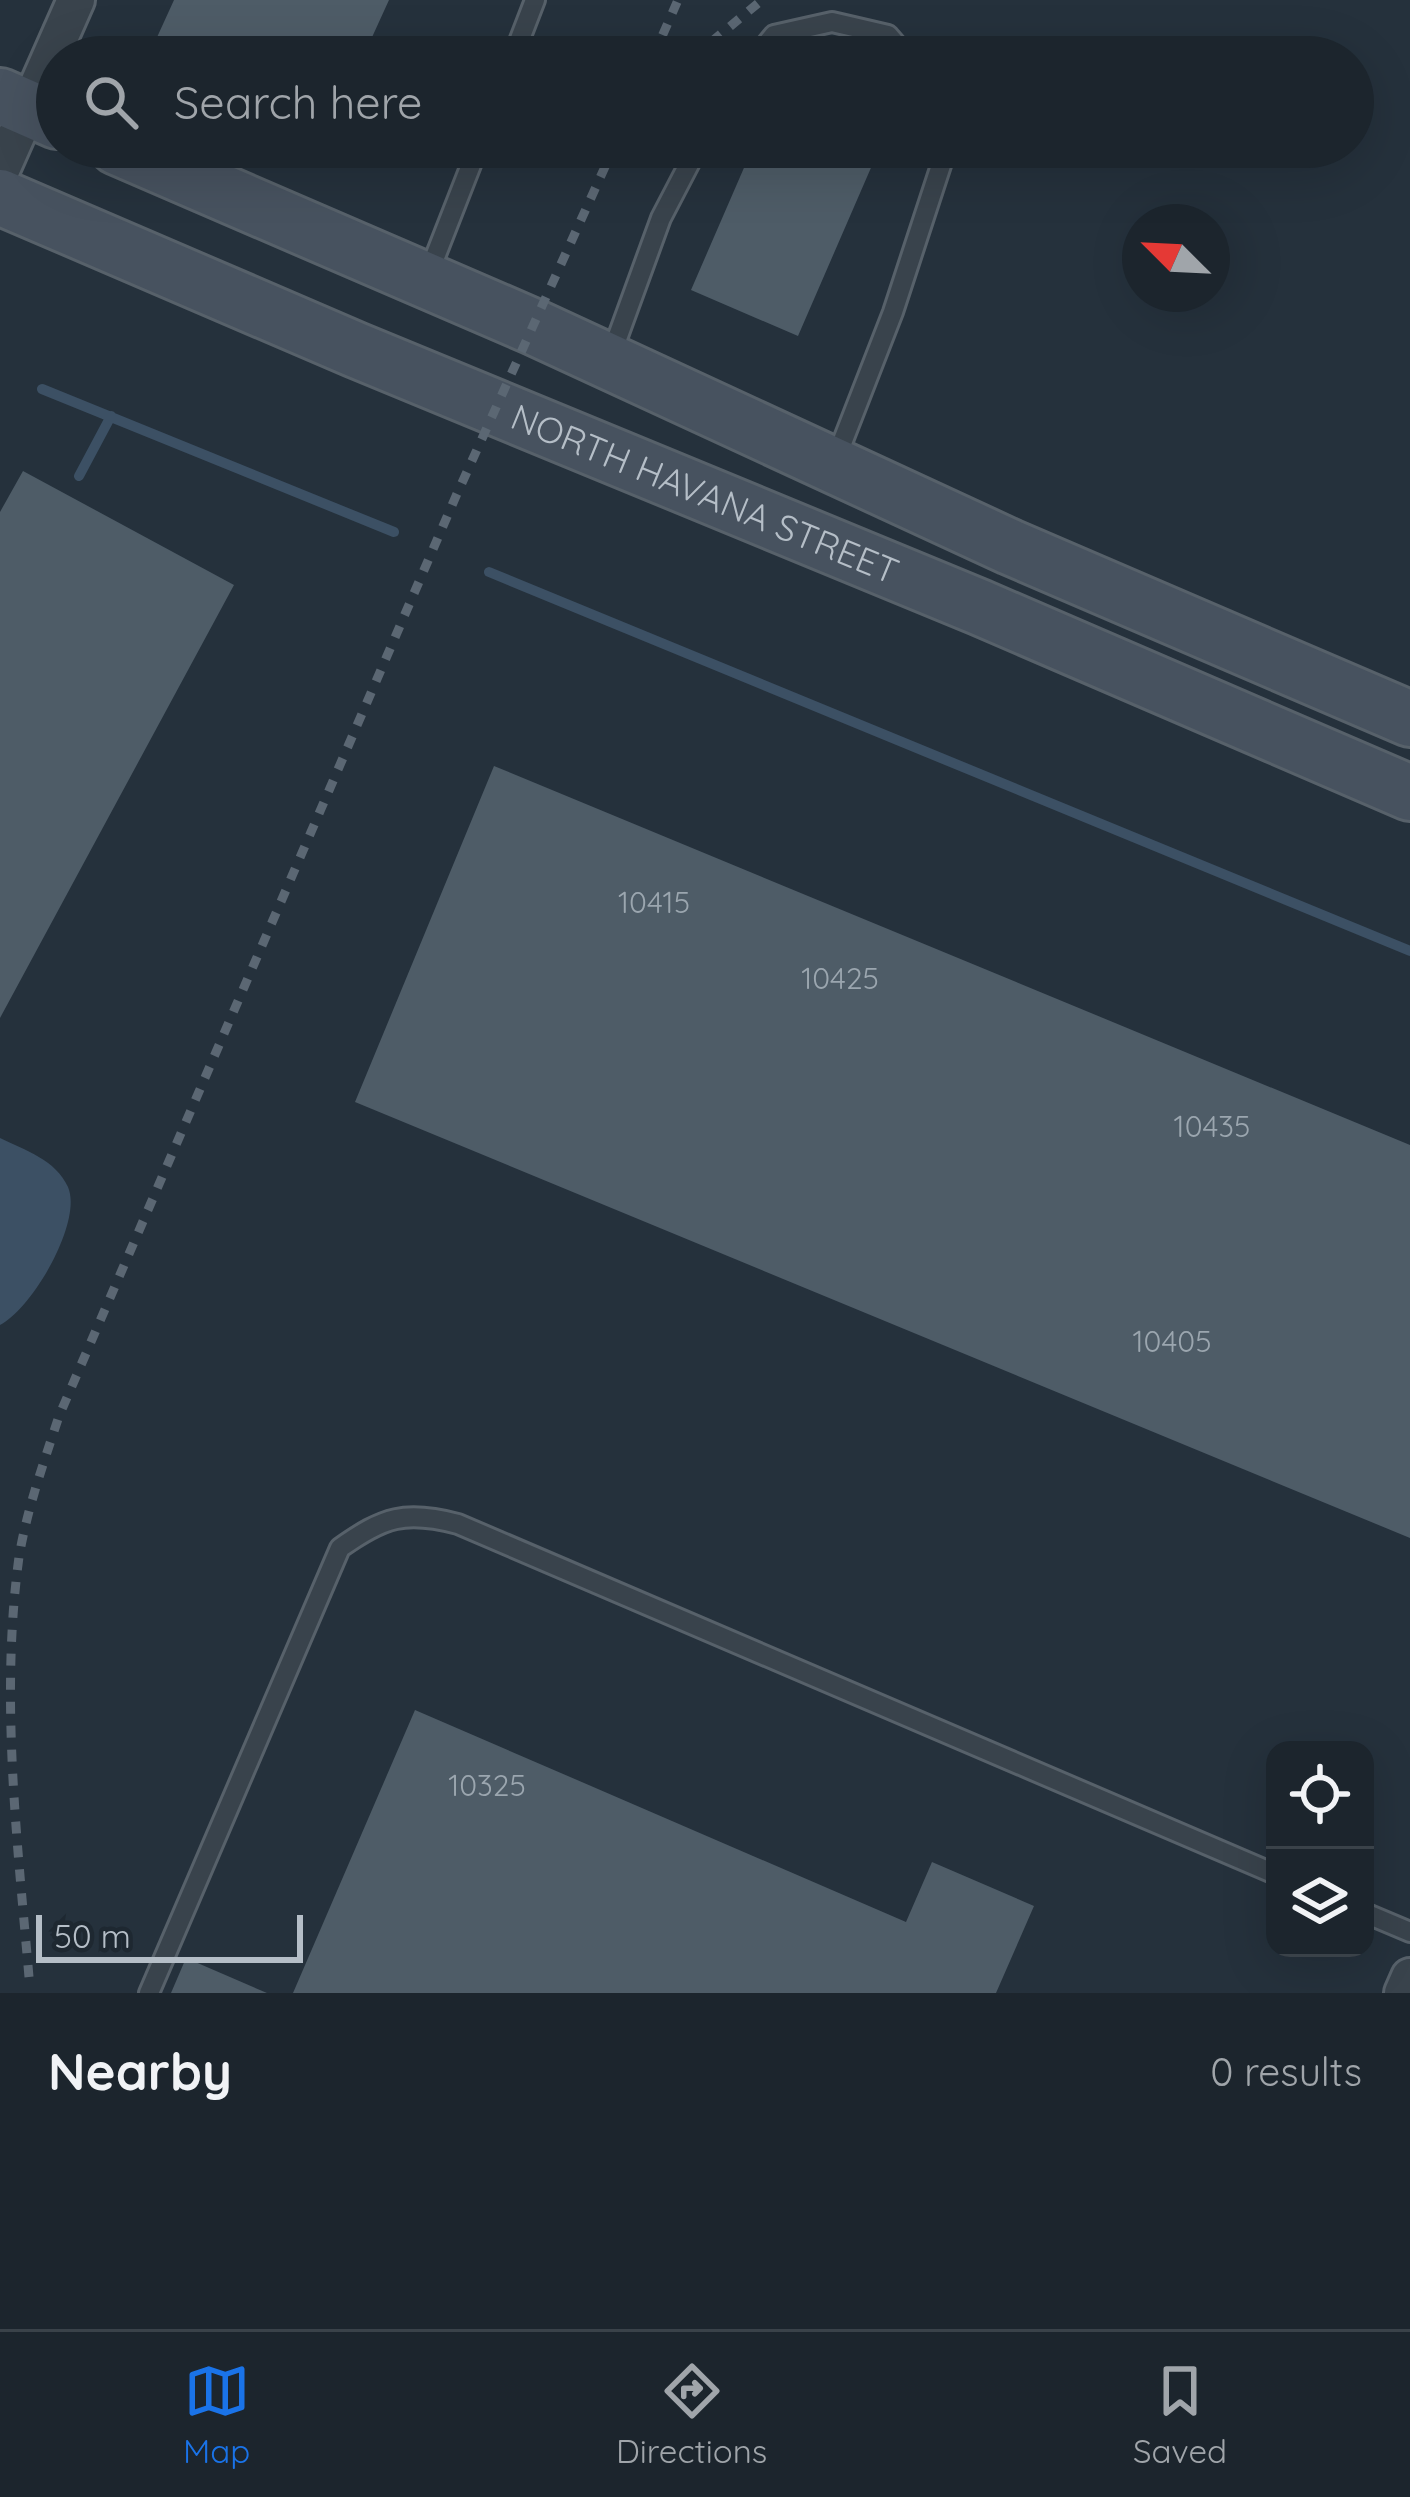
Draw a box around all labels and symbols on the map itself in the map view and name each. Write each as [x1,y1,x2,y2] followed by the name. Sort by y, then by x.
[1122,204,1230,312] north arrow
[505,394,906,593] street label: NORTH HAVANA STREET
[618,883,690,921] house number: 10415
[801,959,879,997] house number: 10425
[1174,1107,1250,1145] house number: 10435
[1133,1322,1211,1360] house number: 10405
[448,1766,526,1804] house number: 10325
[36,1909,303,1962] scale bar

